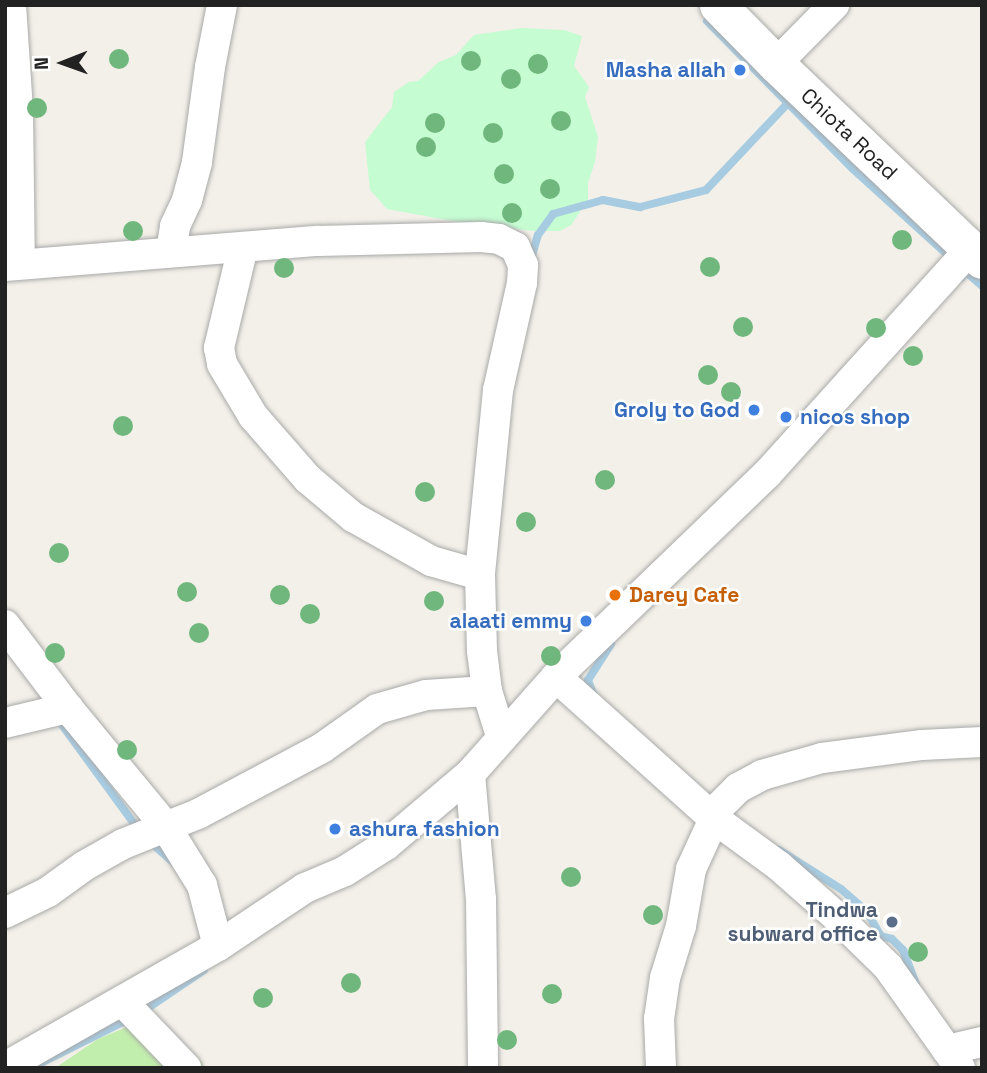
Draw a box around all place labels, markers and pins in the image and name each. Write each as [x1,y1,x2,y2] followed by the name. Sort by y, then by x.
[606,57,726,83] place label: Masha allah
[732,62,748,78] marker: Masha allah
[614,397,740,423] place label: Groly to God
[746,402,762,418] marker: Groly to God
[800,404,910,430] place label: nicos shop
[778,409,794,425] marker: nicos shop
[629,582,739,608] place label: Darey Cafe
[607,587,623,603] marker: Darey Cafe
[450,608,572,634] place label: alaati emmy
[578,613,594,629] marker: alaati emmy
[349,816,500,842] place label: ashura fashion
[327,821,343,837] marker: ashura fashion
[727,897,878,947] place label: Tindwa subward office
[884,914,900,930] marker: Tindwa subward office

